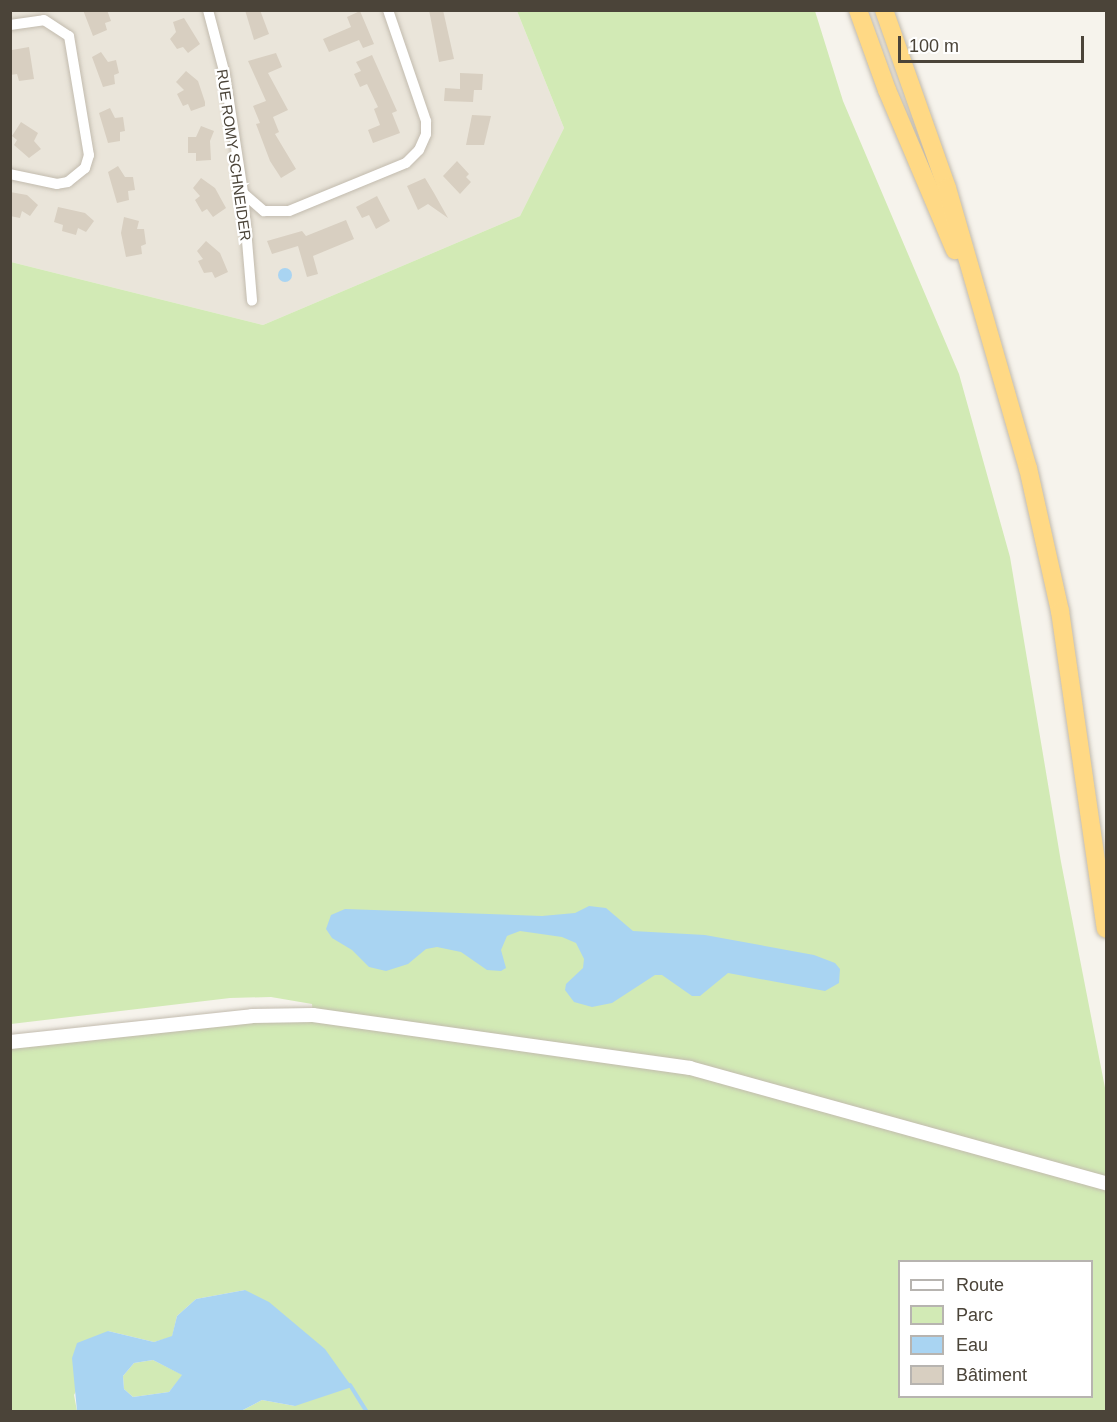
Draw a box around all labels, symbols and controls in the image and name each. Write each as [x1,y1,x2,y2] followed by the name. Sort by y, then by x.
[901,24,1087,62] scale bar
[909,36,959,56] text: 100 m
[213,68,255,242] street label: RUE ROMY SCHNEIDER
[898,1260,1093,1398] legend
[956,1275,1004,1295] text: Route
[956,1305,993,1325] text: Parc
[956,1335,988,1355] text: Eau
[956,1365,1027,1385] text: Bâtiment

